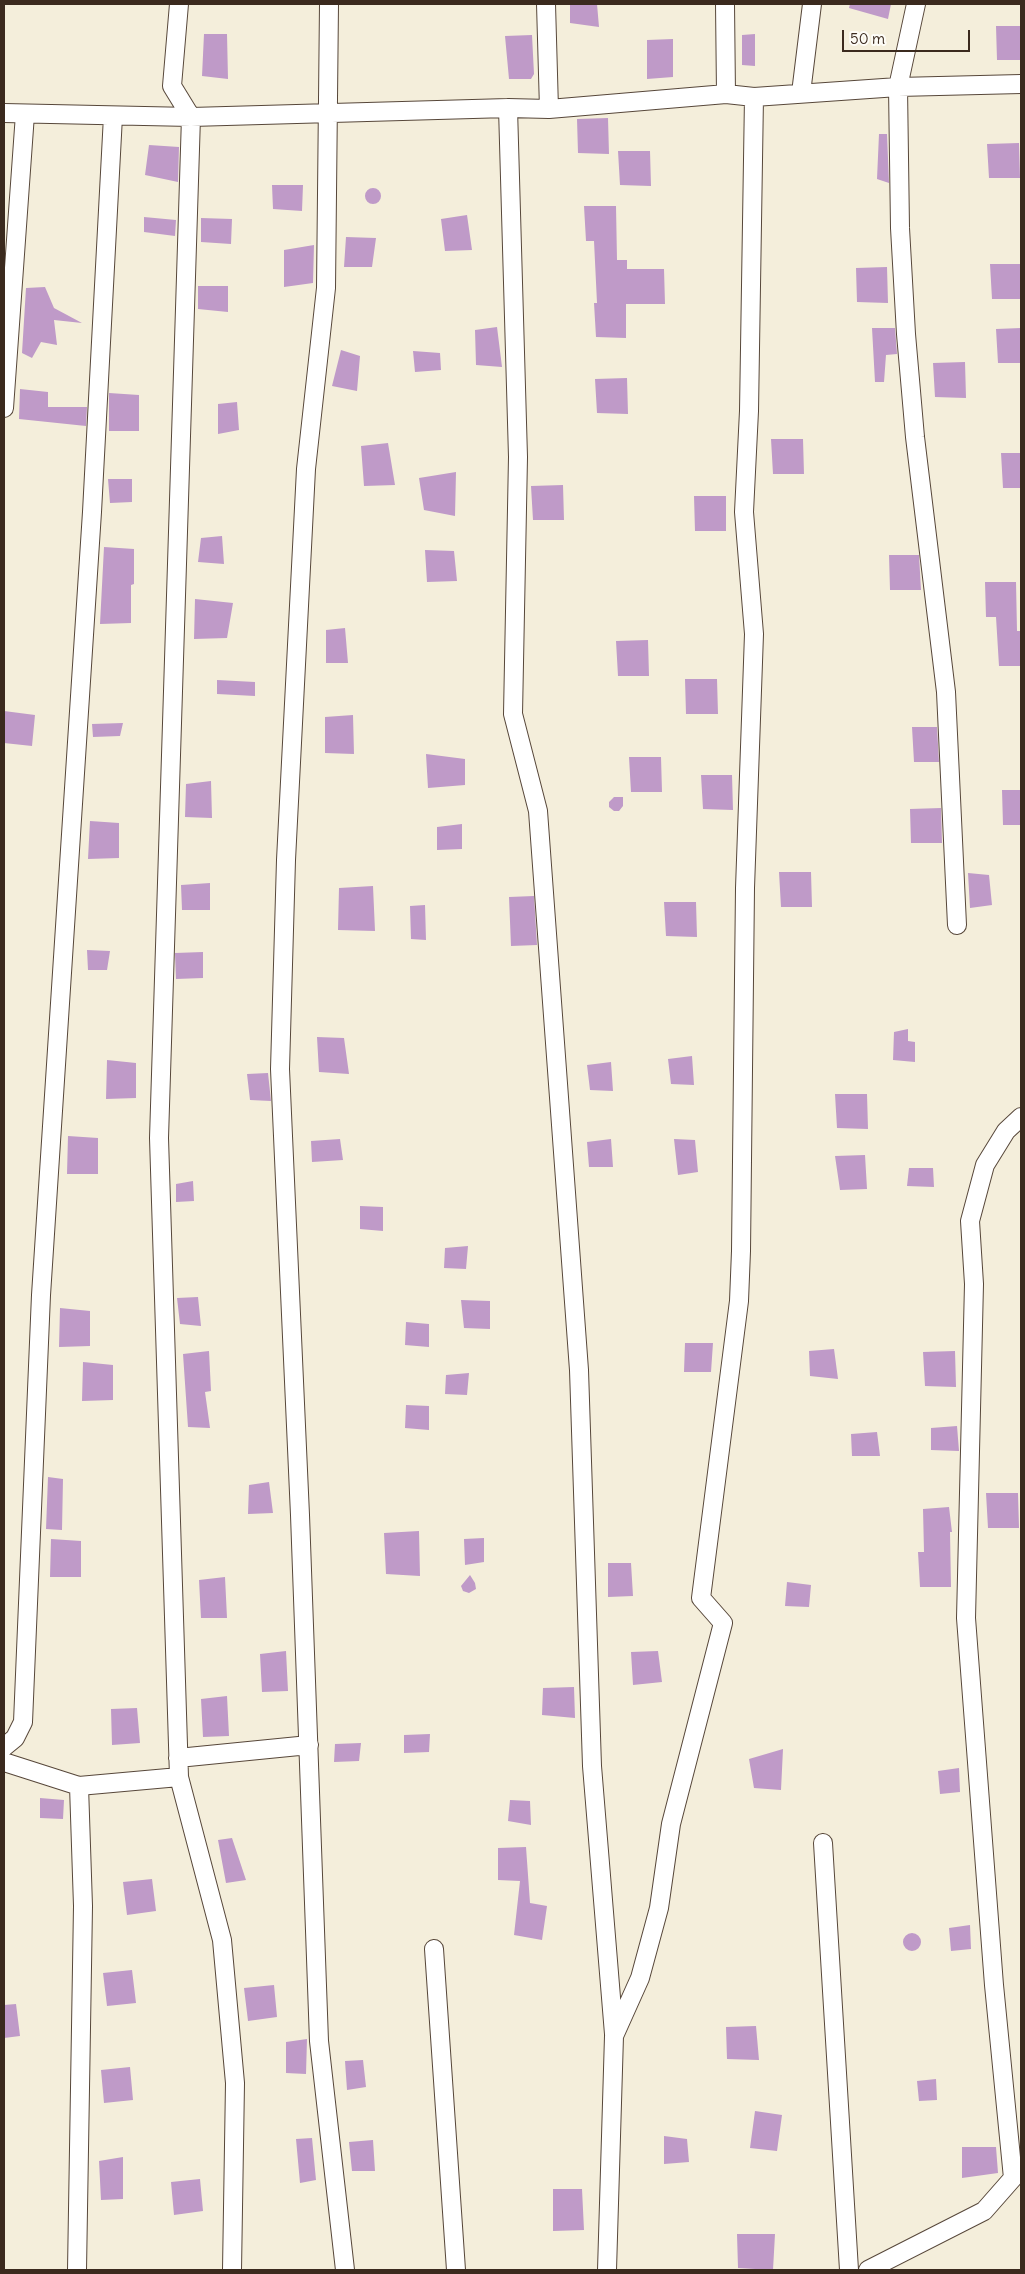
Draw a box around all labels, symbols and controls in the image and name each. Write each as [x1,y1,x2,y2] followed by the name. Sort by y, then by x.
[845,20,972,52] scale bar
[850,29,885,48] text: 50 m

